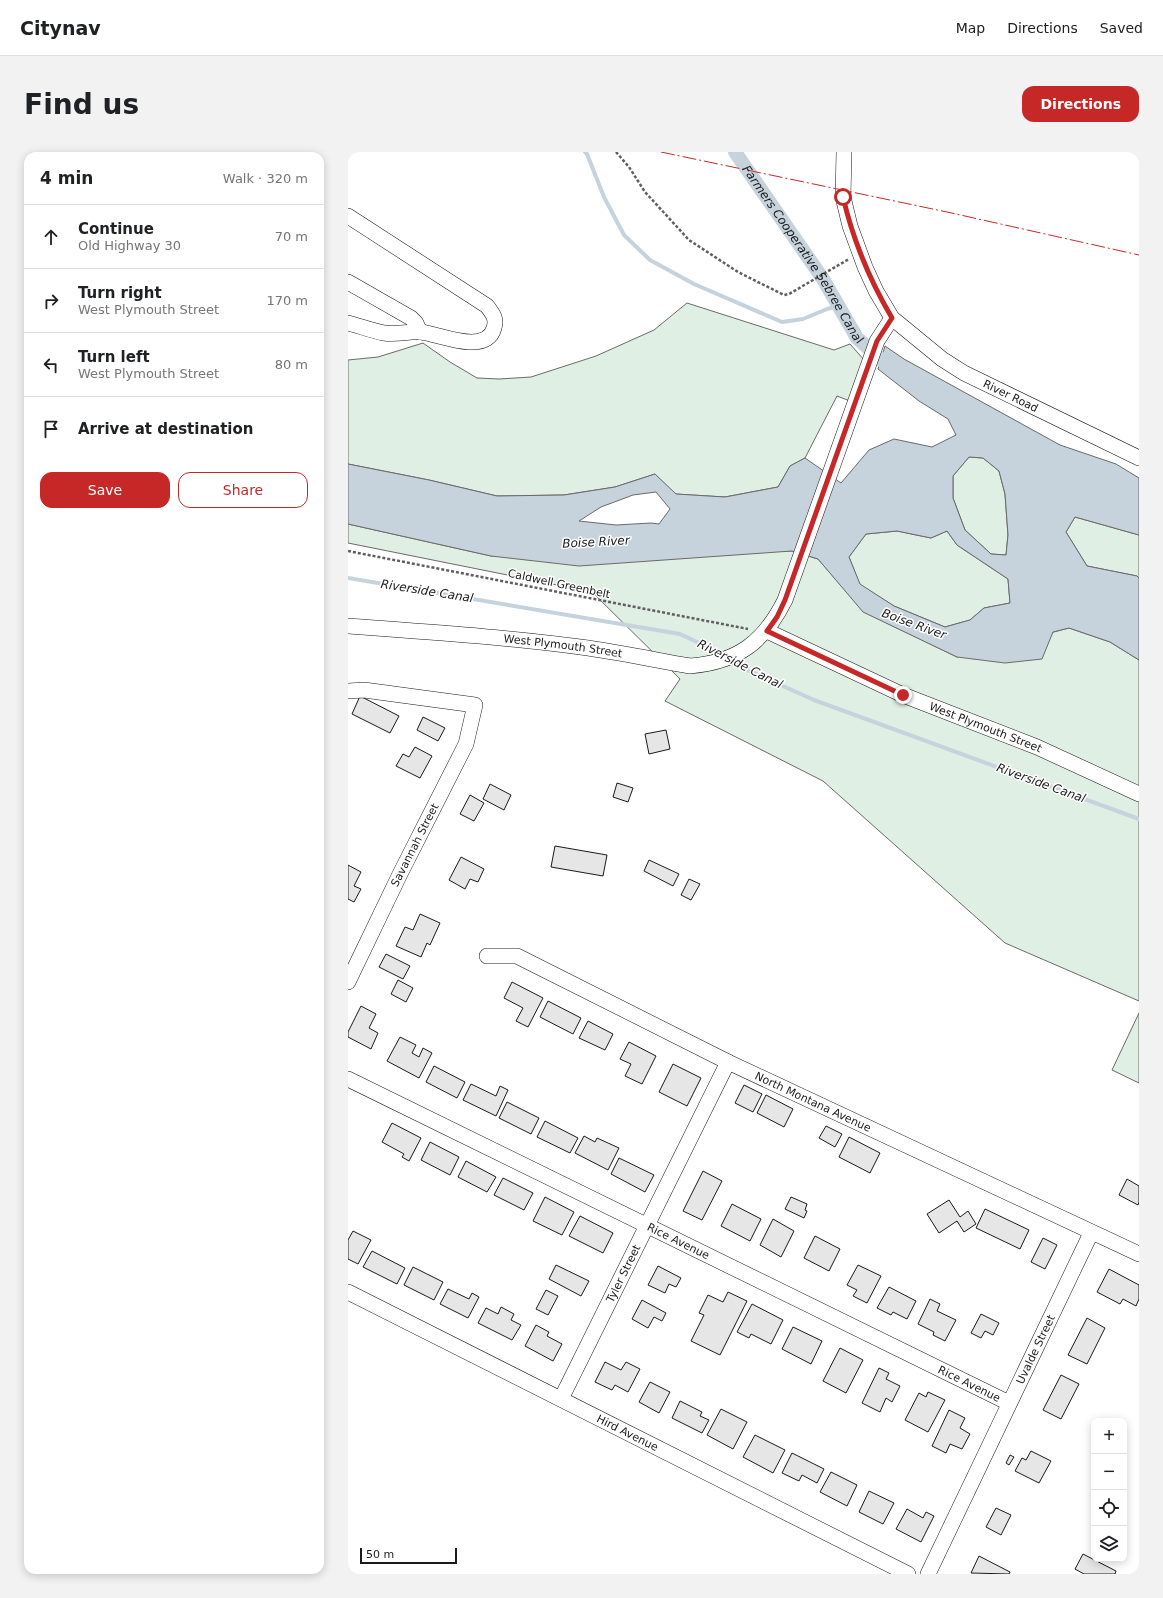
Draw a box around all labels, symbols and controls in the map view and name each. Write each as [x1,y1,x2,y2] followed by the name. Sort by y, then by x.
[20,17,101,39] text: Citynav
[956,20,985,36] text: Map
[1007,20,1078,36] text: Directions
[1100,20,1143,36] text: Saved
[1022,86,1139,122] button: Directions
[24,88,139,121] text: Find us
[739,163,866,347] water label: Farmers Cooperative Sebree Canal
[40,168,93,188] text: 4 min
[223,171,308,186] text: Walk · 320 m
[834,188,852,206] route start
[78,220,154,238] text: Continue
[40,226,62,248] icon: ahead
[275,229,308,244] text: 70 m
[78,238,181,253] text: Old Highway 30
[78,284,162,302] text: Turn right
[40,290,62,312] icon: right
[266,293,308,308] text: 170 m
[78,302,219,317] text: West Plymouth Street
[78,348,150,366] text: Turn left
[40,354,62,376] icon: left
[275,357,308,372] text: 80 m
[78,366,219,381] text: West Plymouth Street
[981,377,1040,415] street label: River Road
[40,418,62,440] icon: arrive
[78,420,253,438] text: Arrive at destination
[40,472,170,508] button: Save
[178,472,308,508] button: Share
[562,533,631,551] water label: Boise River
[507,567,612,601] street label: Caldwell Greenbelt
[380,577,475,605] water label: Riverside Canal
[880,606,949,642] water label: Boise River
[503,632,624,660] street label: West Plymouth Street
[695,637,785,692] water label: Riverside Canal
[894,686,912,704] route end
[928,699,1045,755] street label: West Plymouth Street
[995,760,1088,806] water label: Riverside Canal
[388,801,442,889] street label: Savannah Street
[753,1069,873,1135] street label: North Montana Avenue
[645,1220,712,1262] street label: Rice Avenue
[603,1242,643,1306] street label: Tyler Street
[1013,1312,1058,1386] street label: Uvalde Street
[936,1363,1003,1404] street label: Rice Avenue
[595,1412,661,1454] street label: Hird Avenue
[1091,1418,1127,1562] map controls
[1091,1418,1127,1454] button: +
[1091,1454,1127,1490] button: −
[1091,1490,1127,1526] button: locate
[1091,1526,1127,1562] button: layers
[360,1546,457,1565] scale bar
[366,1548,394,1561] text: 50 m

